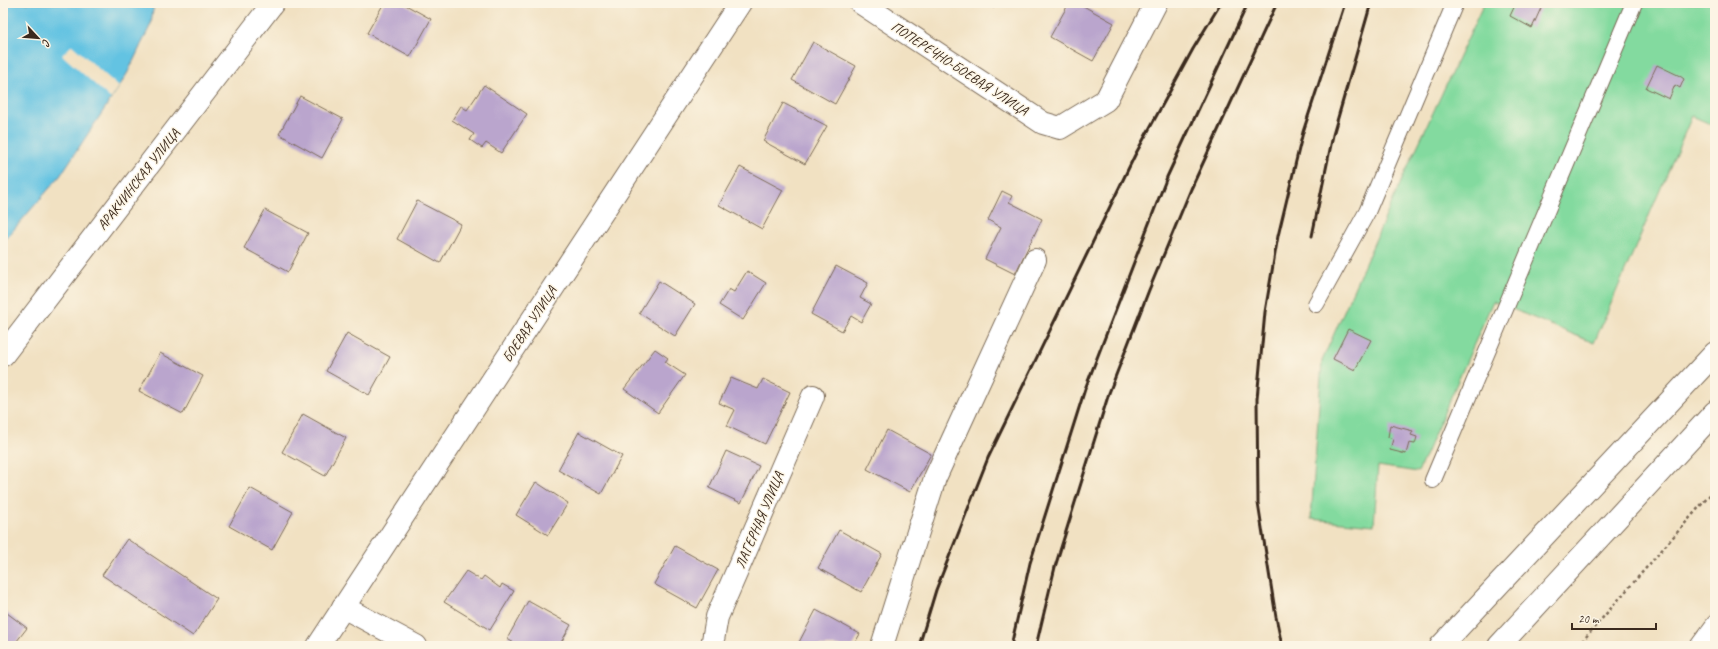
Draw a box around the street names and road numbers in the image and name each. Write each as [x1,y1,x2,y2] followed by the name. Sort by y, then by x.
[888,18,1032,120] street label: ПОПЕРЕЧНО-БОЕВАЯ УЛИЦА
[94,125,184,233] street label: АРАКЧИНСКАЯ УЛИЦА
[499,282,561,365] street label: БОЕВАЯ УЛИЦА
[732,469,788,571] street label: ЛАГЕРНАЯ УЛИЦА

